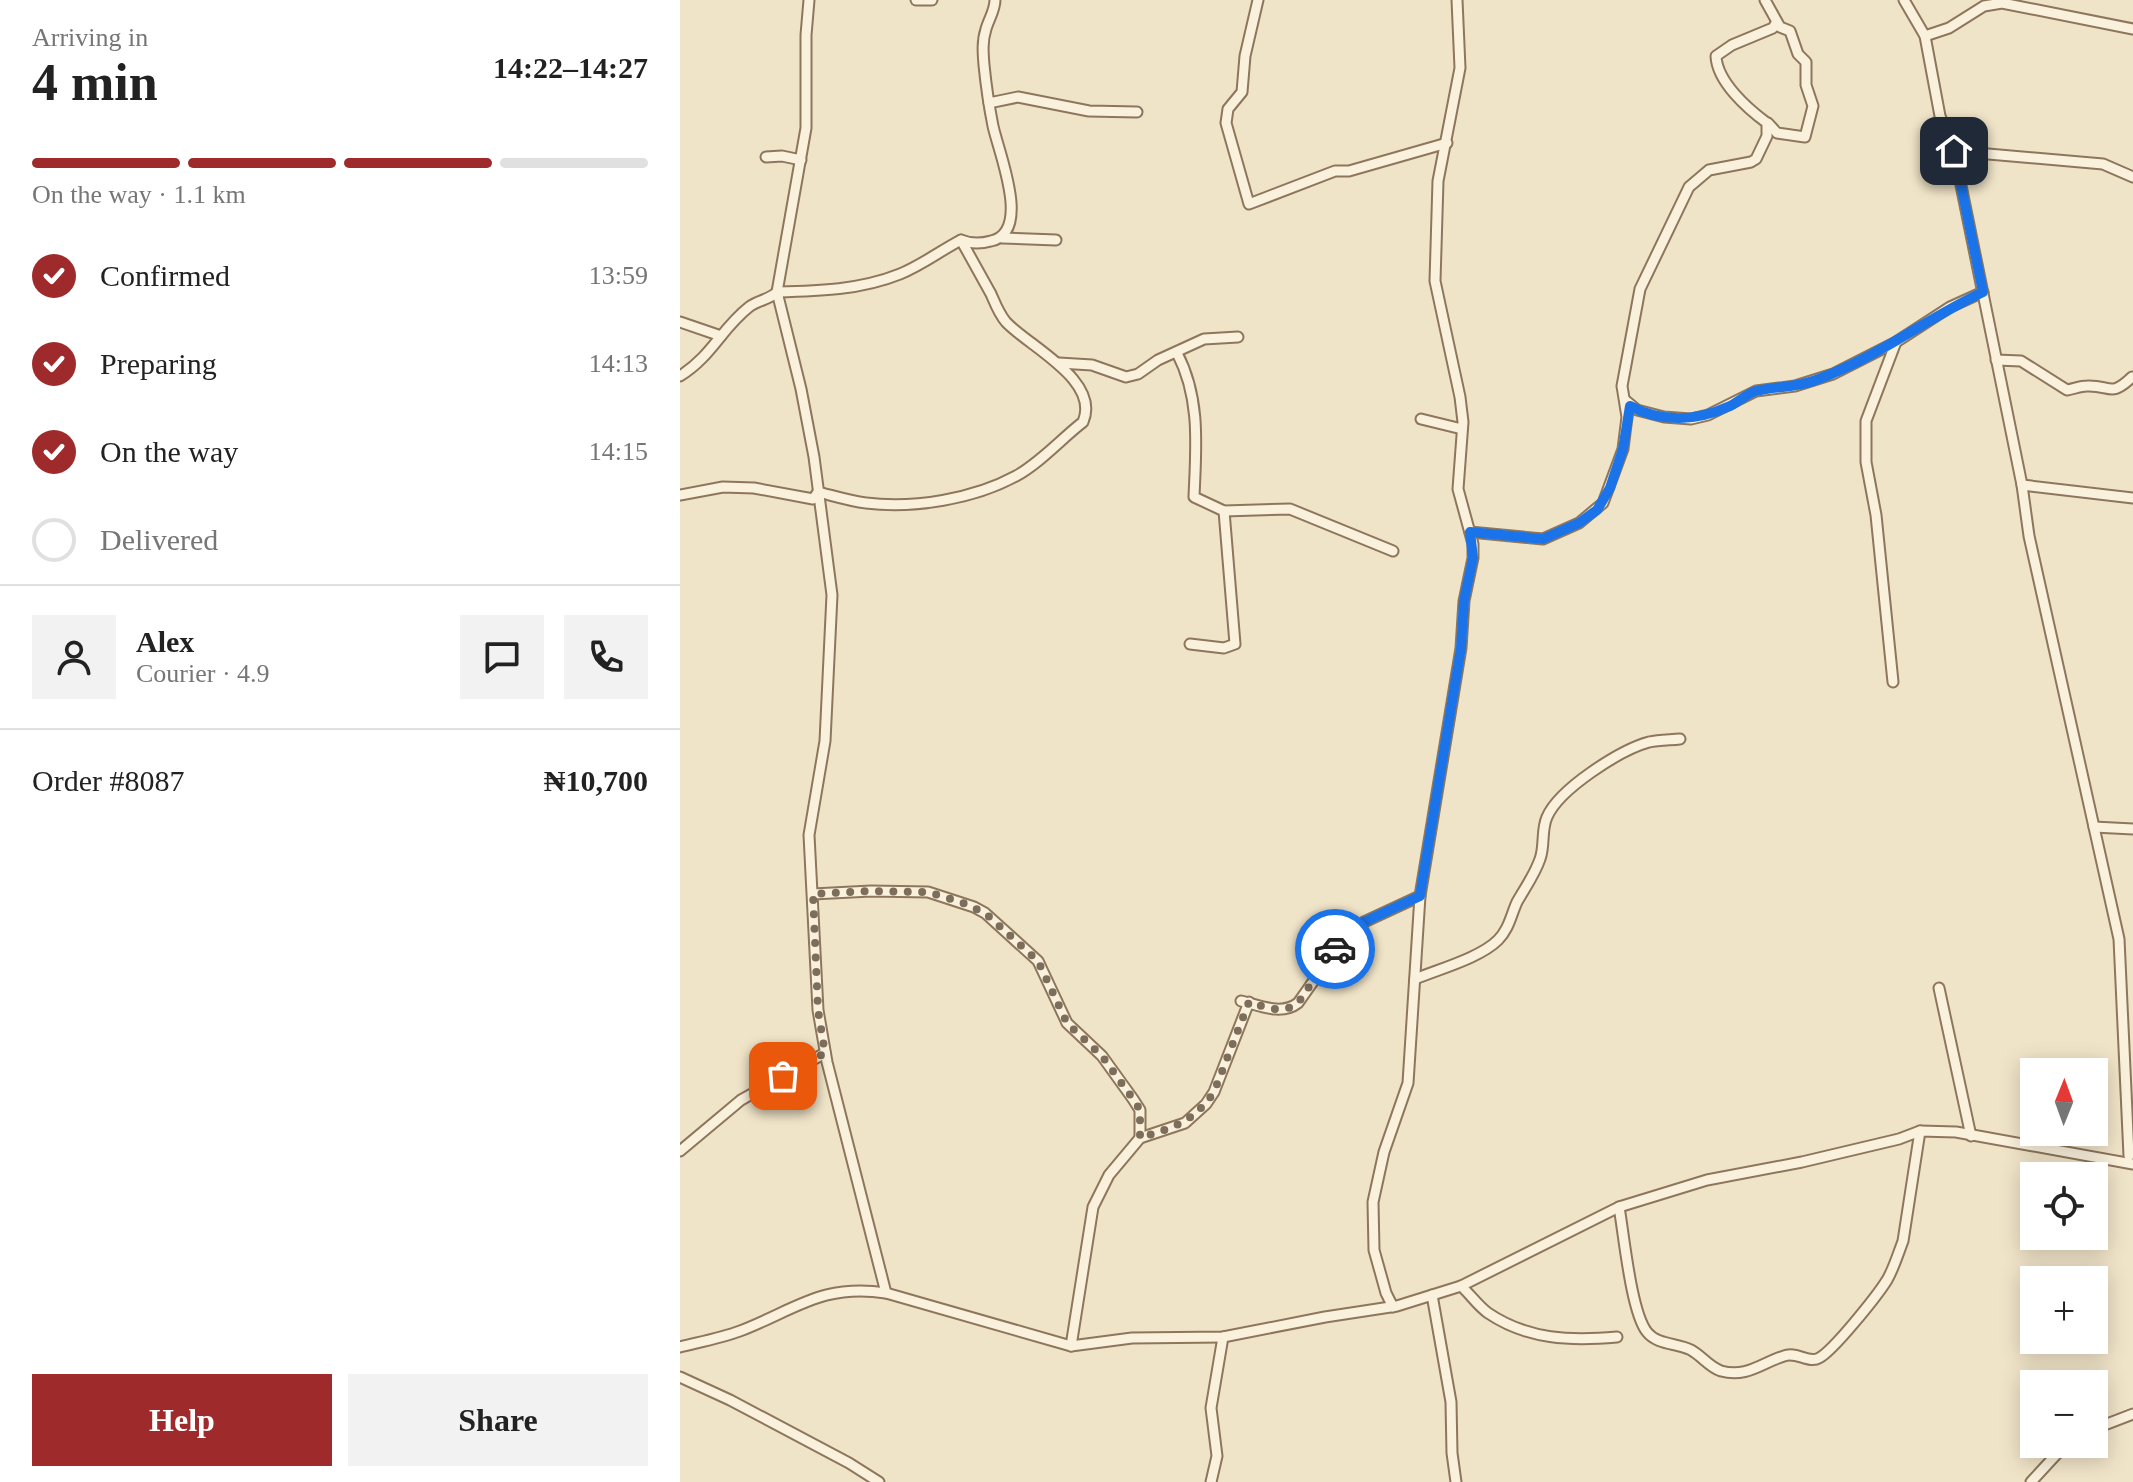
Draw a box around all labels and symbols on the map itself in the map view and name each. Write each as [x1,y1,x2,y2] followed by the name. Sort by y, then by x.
[1920,117,1988,185] pin
[1295,909,1375,989] courier
[749,1042,817,1110] pin
[2020,1058,2108,1146] north arrow

